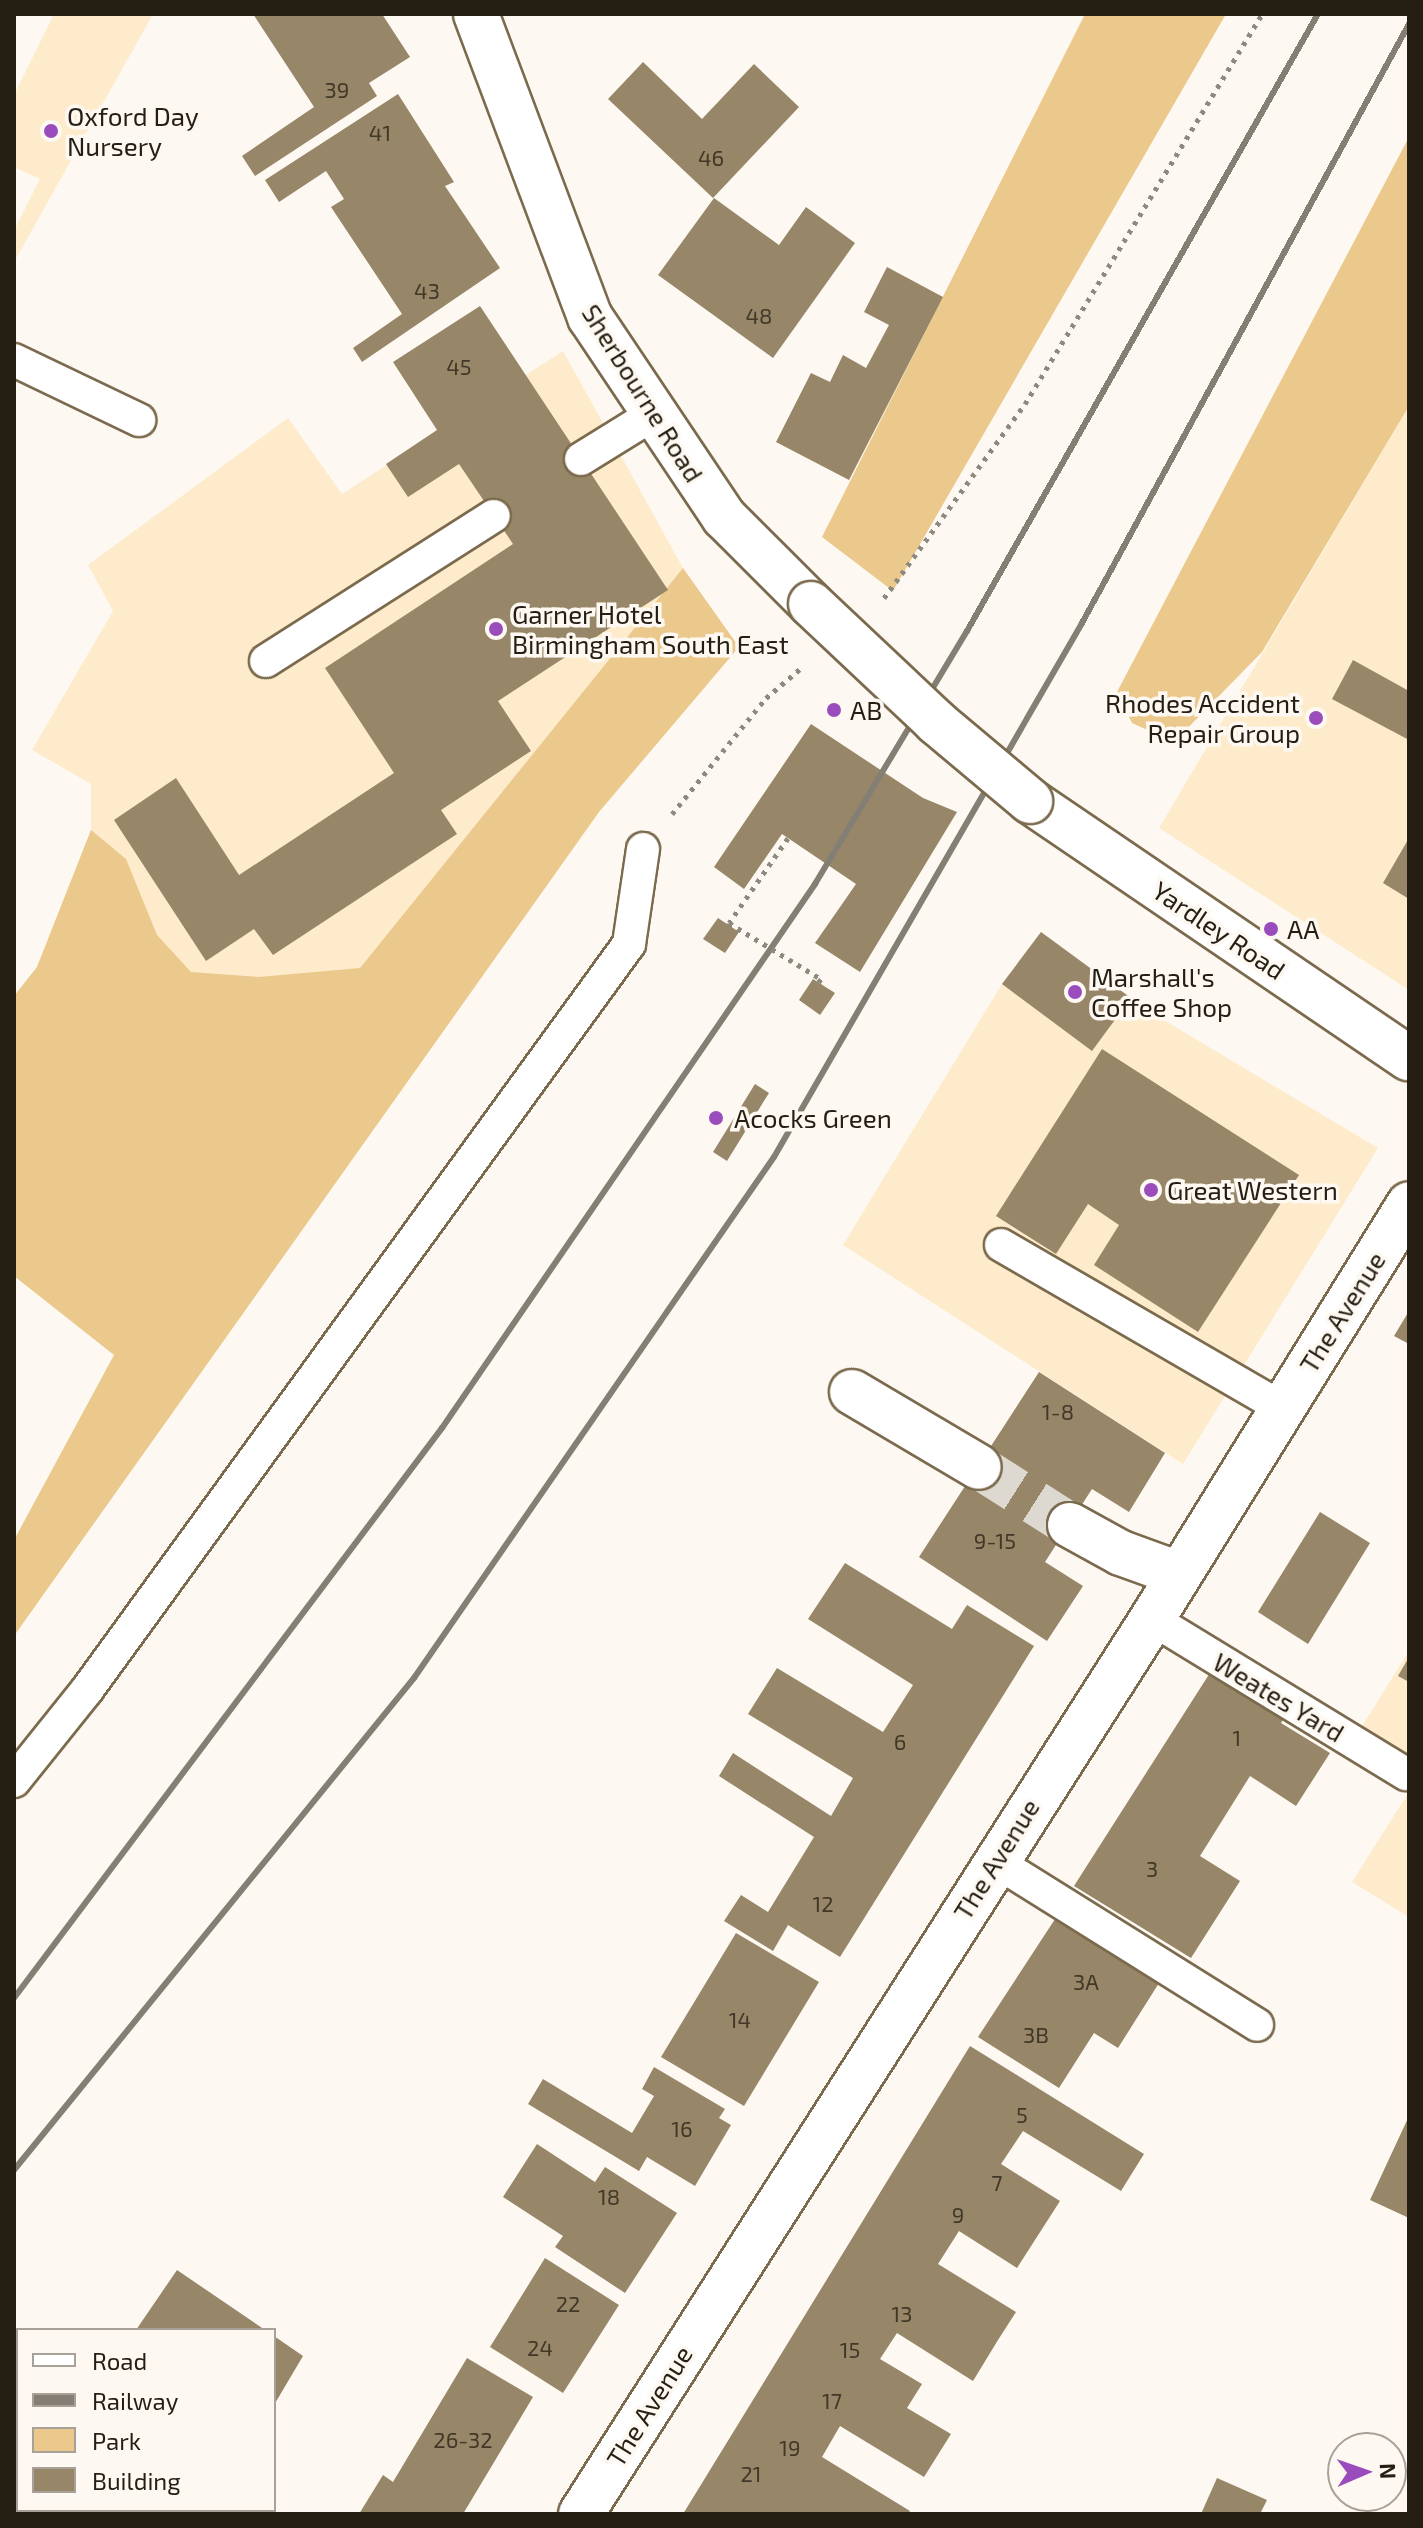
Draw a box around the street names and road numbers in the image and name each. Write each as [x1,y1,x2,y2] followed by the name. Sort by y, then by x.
[576,298,710,488] street label: Sherbourne Road
[1147,874,1291,986] street label: Yardley Road
[1292,1246,1392,1378] street label: The Avenue
[1208,1646,1350,1748] street label: Weates Yard
[946,1793,1046,1925] street label: The Avenue
[599,2340,699,2472] street label: The Avenue

